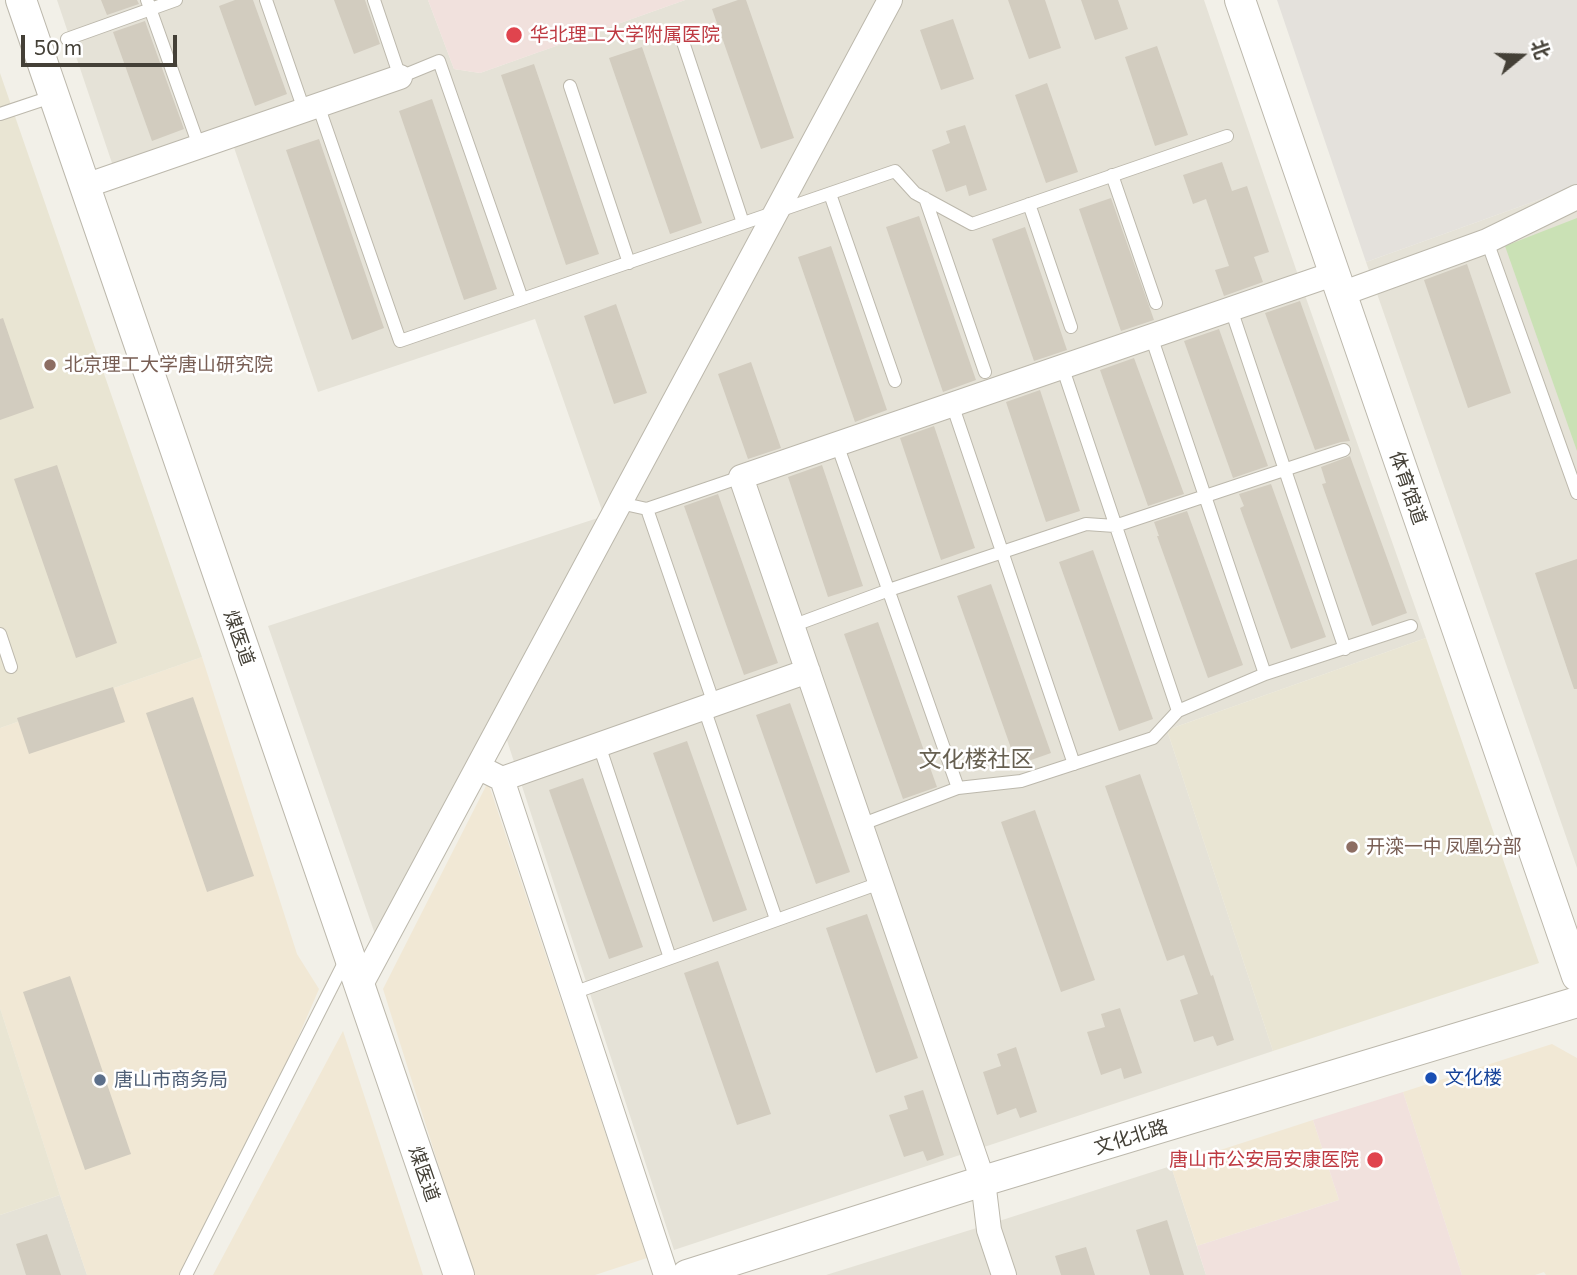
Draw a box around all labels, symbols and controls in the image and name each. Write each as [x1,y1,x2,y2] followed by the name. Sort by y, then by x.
[24,21,180,65] scale bar
[1486,21,1556,91] north arrow
[530,24,720,46] place label: 华北理工大学附属医院
[504,25,524,45] marker: 华北理工大学附属医院
[34,34,82,59] text: 50 m
[1527,36,1555,62] text: 北
[64,354,273,376] place label: 北京理工大学唐山研究院
[42,357,58,373] marker: 北京理工大学唐山研究院
[1385,448,1431,528] street label: 体育馆道
[219,607,259,669] street label: 煤医道
[919,745,1033,773] district label: 文化楼社区
[1366,836,1522,858] place label: 开滦一中 凤凰分部
[1344,839,1360,855] marker: 开滦一中 凤凰分部
[1445,1067,1502,1089] place label: 文化楼
[114,1069,228,1091] place label: 唐山市商务局
[1423,1070,1439,1086] marker: 文化楼
[92,1072,108,1088] marker: 唐山市商务局
[1091,1115,1171,1159] street label: 文化北路
[404,1143,444,1205] street label: 煤医道
[1169,1149,1359,1171] place label: 唐山市公安局安康医院
[1365,1150,1385,1170] marker: 唐山市公安局安康医院

